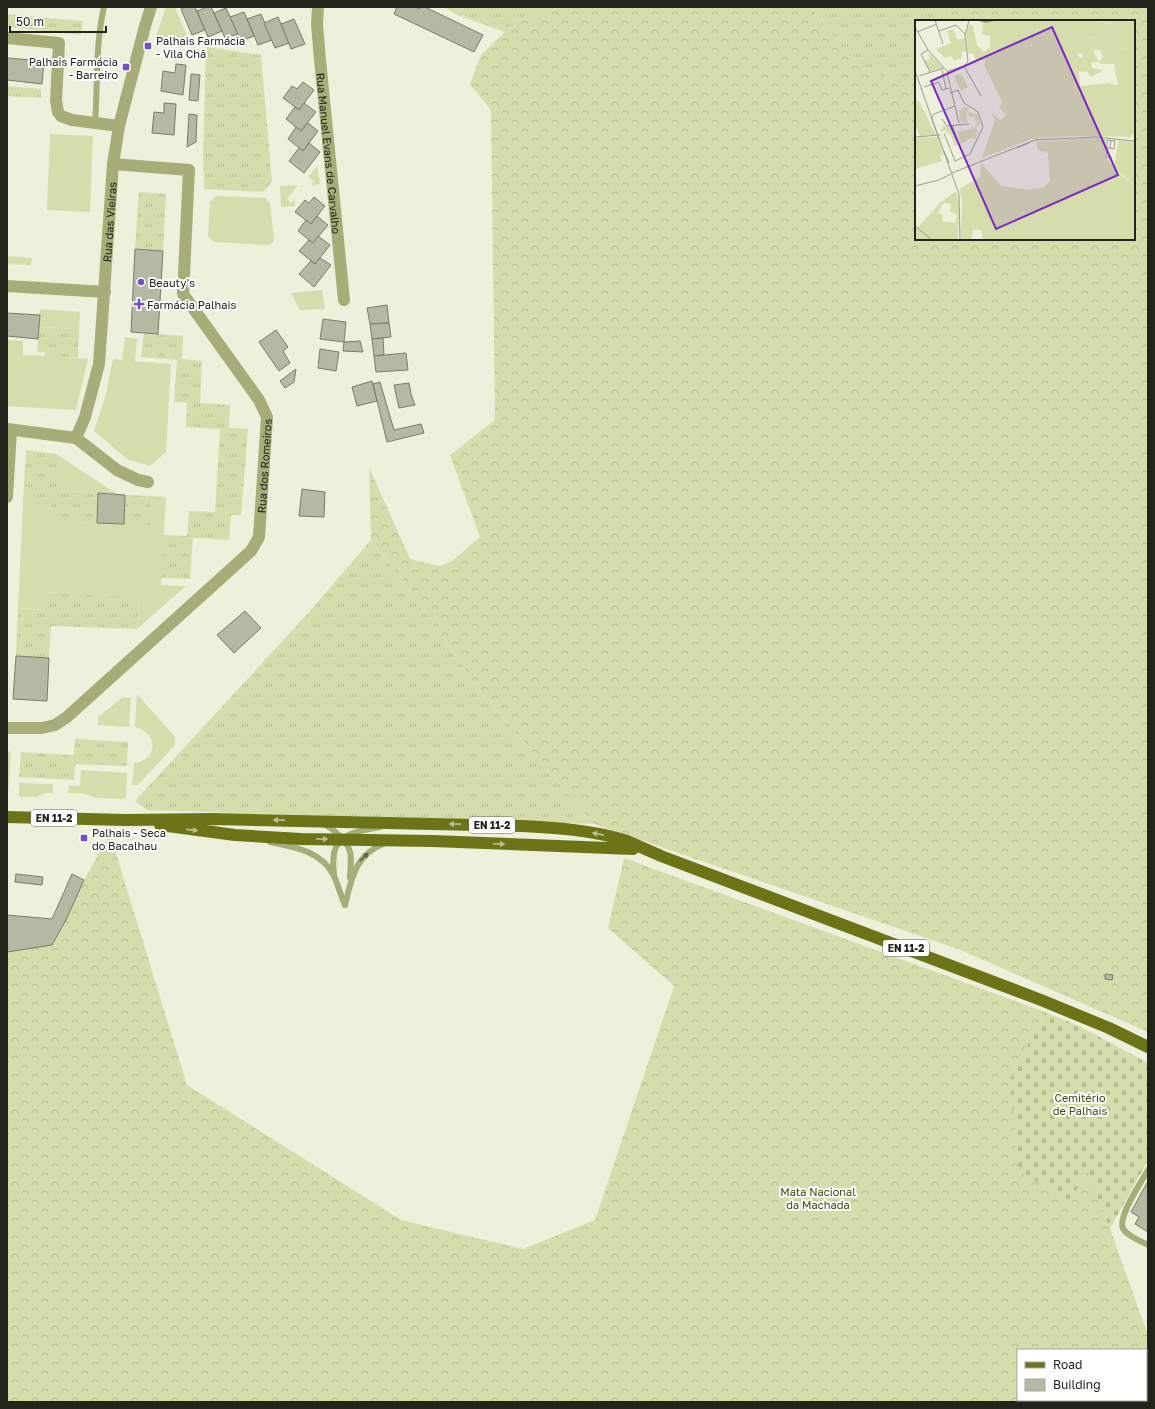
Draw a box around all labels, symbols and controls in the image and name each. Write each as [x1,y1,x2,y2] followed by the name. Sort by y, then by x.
[10,8,106,34] scale bar
[16,14,44,29] text: 50 m
[915,20,1135,240] inset map
[156,34,245,60] place label: Palhais Farmácia - Vila Chã
[143,41,153,51] marker: Palhais Farmácia - Vila Chã
[29,55,118,81] place label: Palhais Farmácia - Barreiro
[121,62,131,72] marker: Palhais Farmácia - Barreiro
[315,72,344,235] street label: Rua Manuel Evans de Carvalho
[100,181,118,263] street label: Rua das Vieiras
[149,276,195,289] place label: Beauty's
[136,277,146,287] marker: Beauty's
[147,298,236,311] place label: Farmácia Palhais
[134,299,144,309] marker: Farmácia Palhais
[254,418,273,513] street label: Rua dos Romeiros
[31,810,77,826] road number: EN 11-2
[272,817,285,823] one-way arrow
[469,817,515,833] road number: EN 11-2
[448,821,461,827] one-way arrow
[92,826,166,852] place label: Palhais - Seca do Bacalhau
[186,827,198,833] one-way arrow
[592,831,604,837] one-way arrow
[79,833,89,843] marker: Palhais - Seca do Bacalhau
[316,836,329,842] one-way arrow
[493,840,505,847] one-way arrow
[359,852,369,862] one-way arrow
[883,940,929,956] road number: EN 11-2
[1053,1091,1107,1117] park label: Cemitério de Palhais
[780,1185,856,1211] park label: Mata Nacional da Machada
[1017,1349,1147,1401] legend
[1053,1357,1082,1372] text: Road
[1053,1377,1101,1392] text: Building

